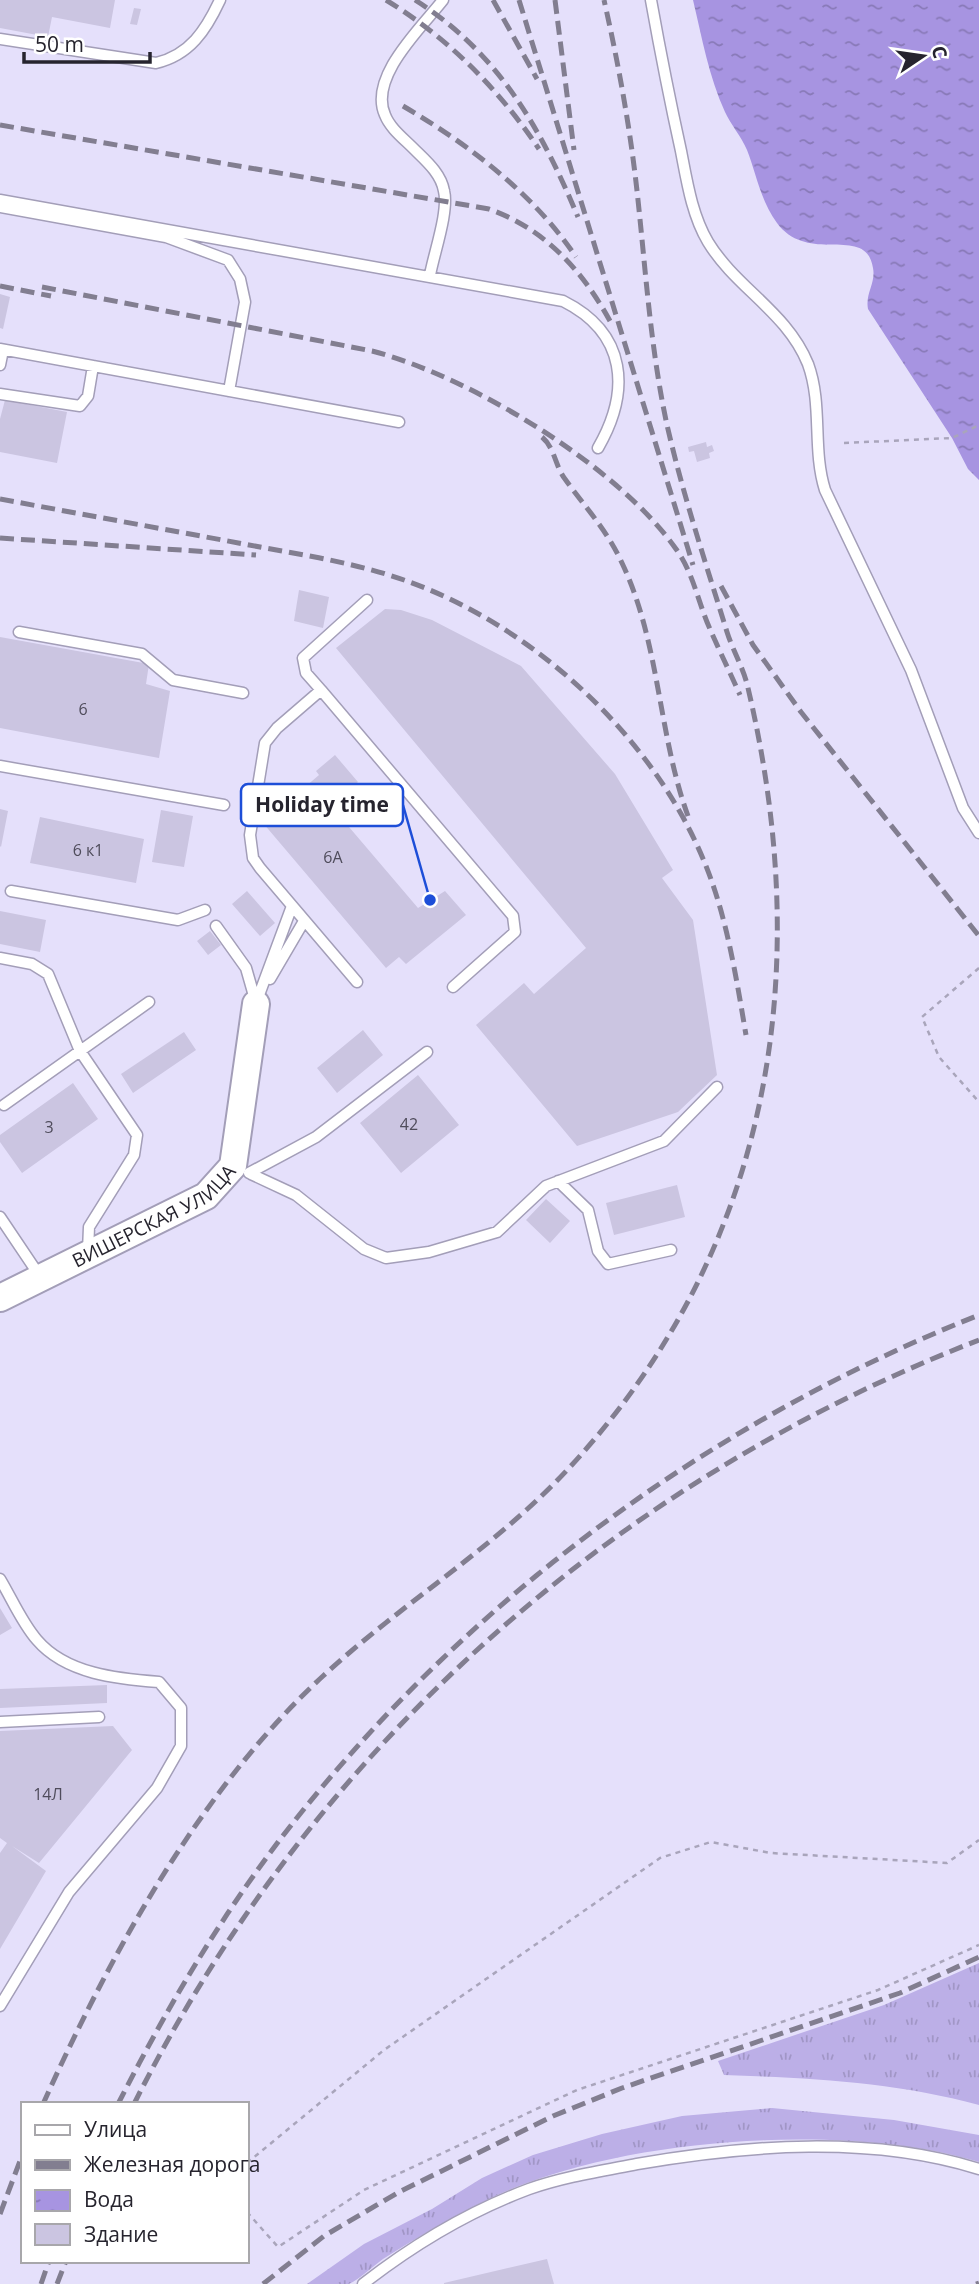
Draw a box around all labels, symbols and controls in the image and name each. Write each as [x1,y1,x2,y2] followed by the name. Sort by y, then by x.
[24,21,150,65] scale bar
[888,21,958,91] north arrow
[35,30,84,58] text: 50 m
[926,43,954,61] text: С
[78,698,88,720] house number: 6
[241,784,403,826] callout: Holiday time
[255,790,389,818] text: Holiday time
[73,839,103,861] house number: 6 к1
[323,846,344,868] house number: 6А
[400,1113,418,1135] house number: 42
[44,1116,54,1138] house number: 3
[68,1159,241,1273] street label: ВИШЕРСКАЯ УЛИЦА
[33,1783,63,1805] house number: 14Л
[21,2102,248,2263] legend
[84,2115,147,2143] text: Улица
[84,2150,260,2178] text: Железная дорога
[84,2185,134,2213] text: Вода
[84,2220,158,2248] text: Здание

